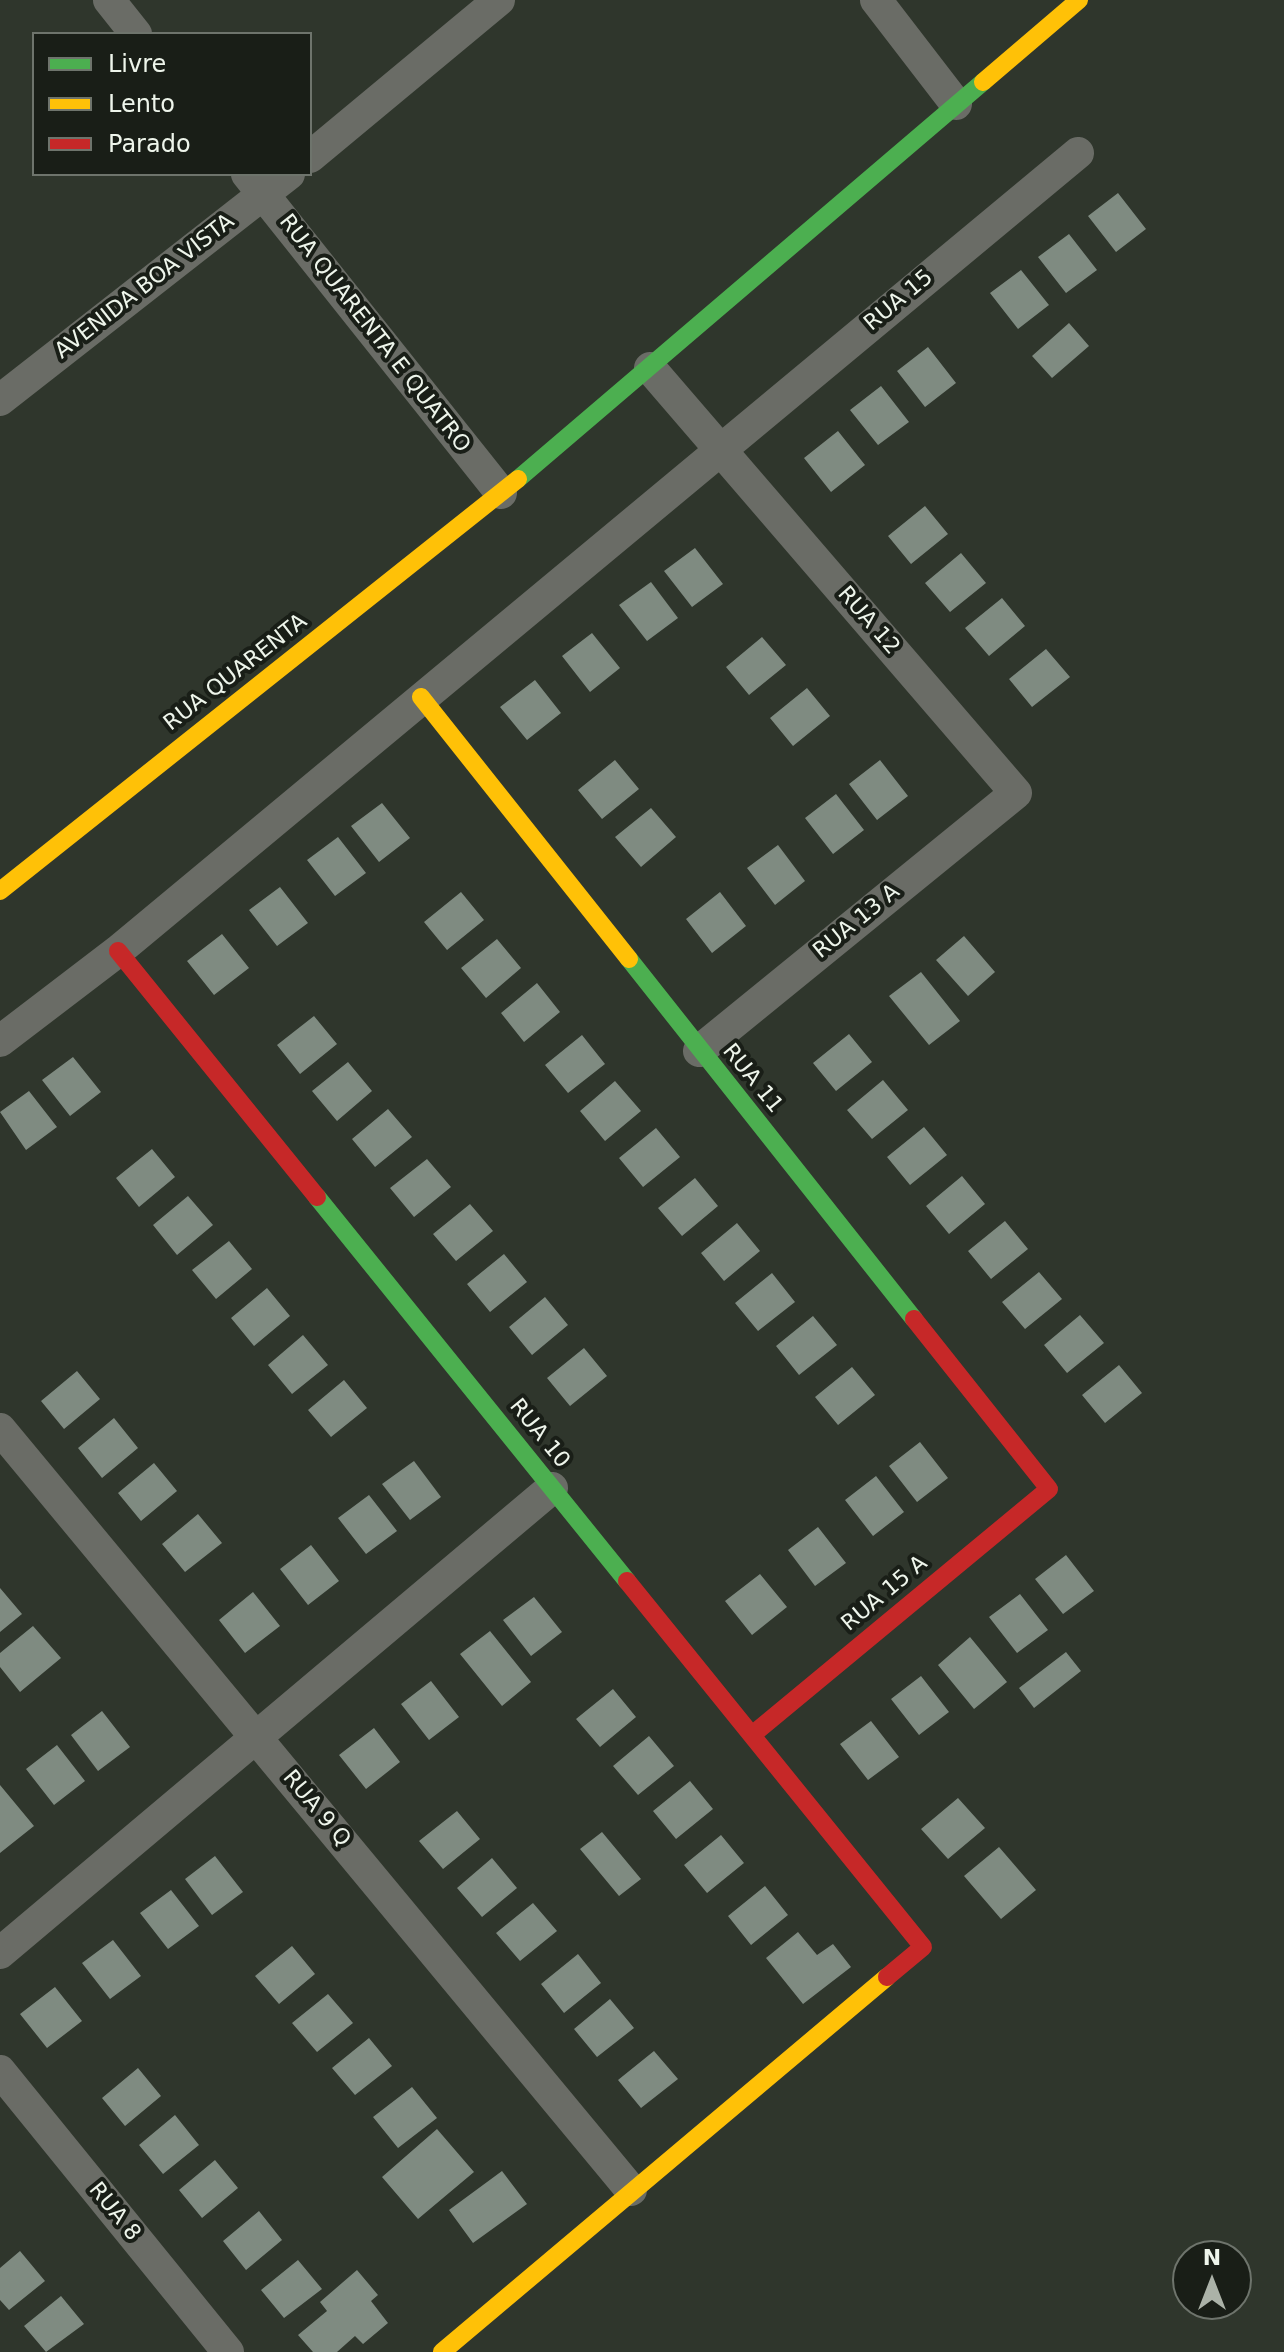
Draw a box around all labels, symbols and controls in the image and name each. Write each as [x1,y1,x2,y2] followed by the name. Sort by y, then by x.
[32,32,312,176] legend
[108,50,166,78] text: Livre
[108,90,175,118] text: Lento
[108,130,191,158] text: Parado
[50,209,240,365] street label: AVENIDA BOA VISTA
[273,210,475,458] street label: RUA QUARENTA E QUATRO
[859,265,939,337] street label: RUA 15
[831,582,905,660] street label: RUA 12
[159,609,313,737] street label: RUA QUARENTA
[808,879,906,965] street label: RUA 13 A
[716,1039,788,1119] street label: RUA 11
[503,1394,575,1474] street label: RUA 10
[837,1551,933,1637] street label: RUA 15 A
[276,1765,356,1853] street label: RUA 9 Q
[83,2177,145,2247] street label: RUA 8
[1172,2240,1252,2320] north arrow
[1203,2245,1221,2270] text: N

